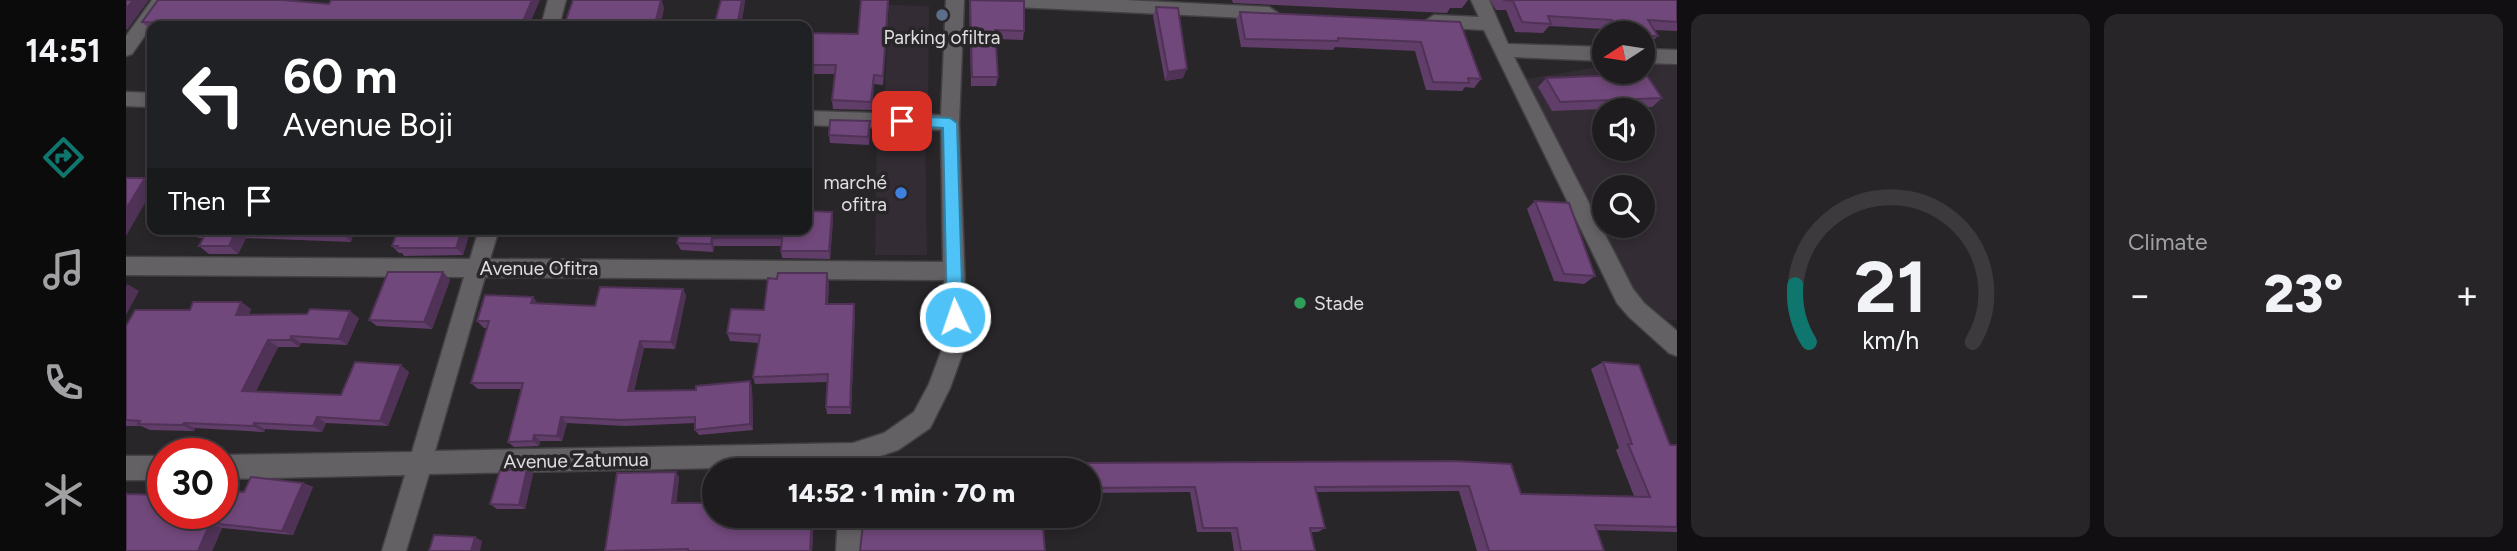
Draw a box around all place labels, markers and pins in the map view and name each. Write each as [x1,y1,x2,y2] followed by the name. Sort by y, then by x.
[934,7,950,23] marker: Parking ofiltra
[884,26,1000,49] place label: Parking ofiltra
[872,91,932,151] pin
[823,171,887,216] place label: marché ofitra
[893,185,909,201] marker: marché ofitra
[1314,292,1364,315] place label: Stade
[1292,295,1308,311] marker: Stade

